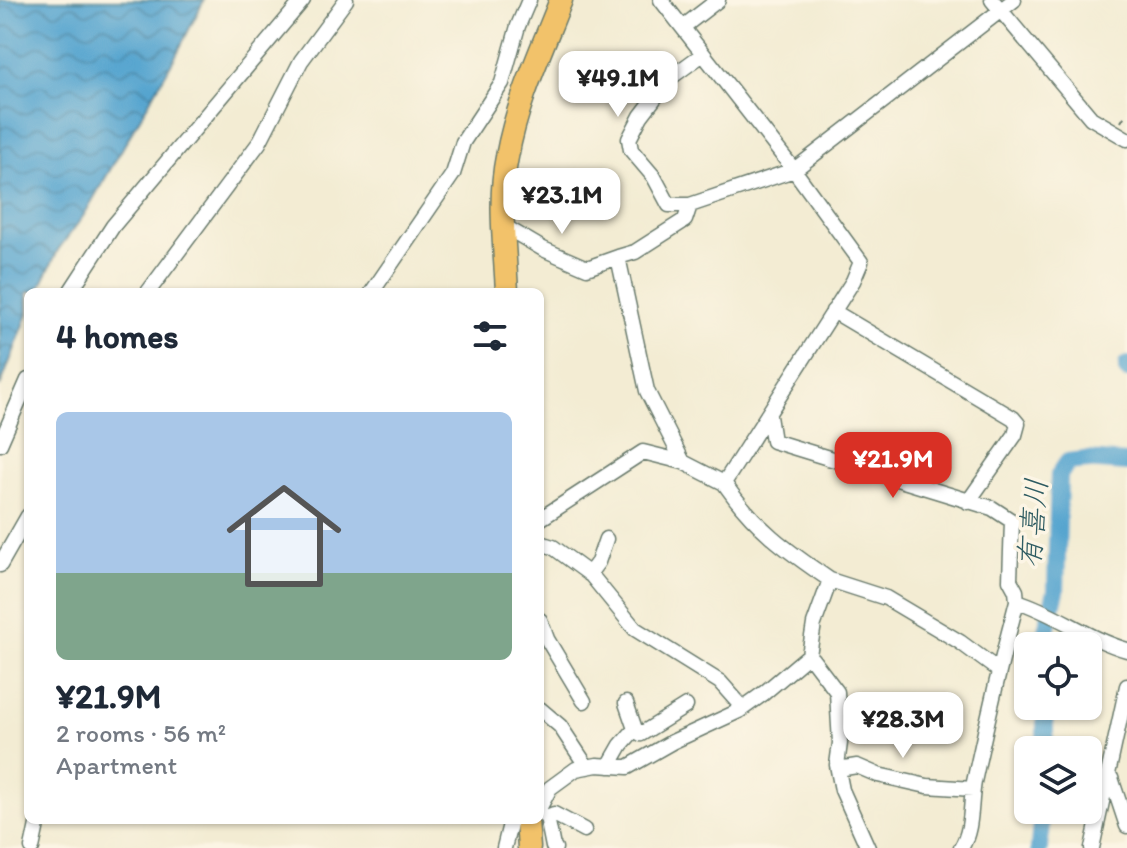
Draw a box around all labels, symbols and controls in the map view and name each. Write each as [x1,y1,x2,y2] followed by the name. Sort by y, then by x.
[553,51,683,119] pin: ¥49.1M
[577,61,659,93] text: ¥49.1M
[497,168,627,236] pin: ¥23.1M
[521,178,603,210] text: ¥23.1M
[468,314,512,358] icon: filters
[56,316,179,357] text: 4 homes
[828,432,958,500] pin: ¥21.9M
[853,442,933,474] text: ¥21.9M
[212,464,356,608] icon: home
[1010,477,1055,569] water label: 有喜川
[1014,632,1102,824] map controls
[1014,632,1102,720] button: locate
[56,676,162,717] text: ¥21.9M
[838,692,968,760] pin: ¥28.3M
[861,702,945,734] text: ¥28.3M
[56,717,226,749] text: 2 rooms · 56 m²
[1014,736,1102,824] button: layers
[56,749,177,781] text: Apartment

